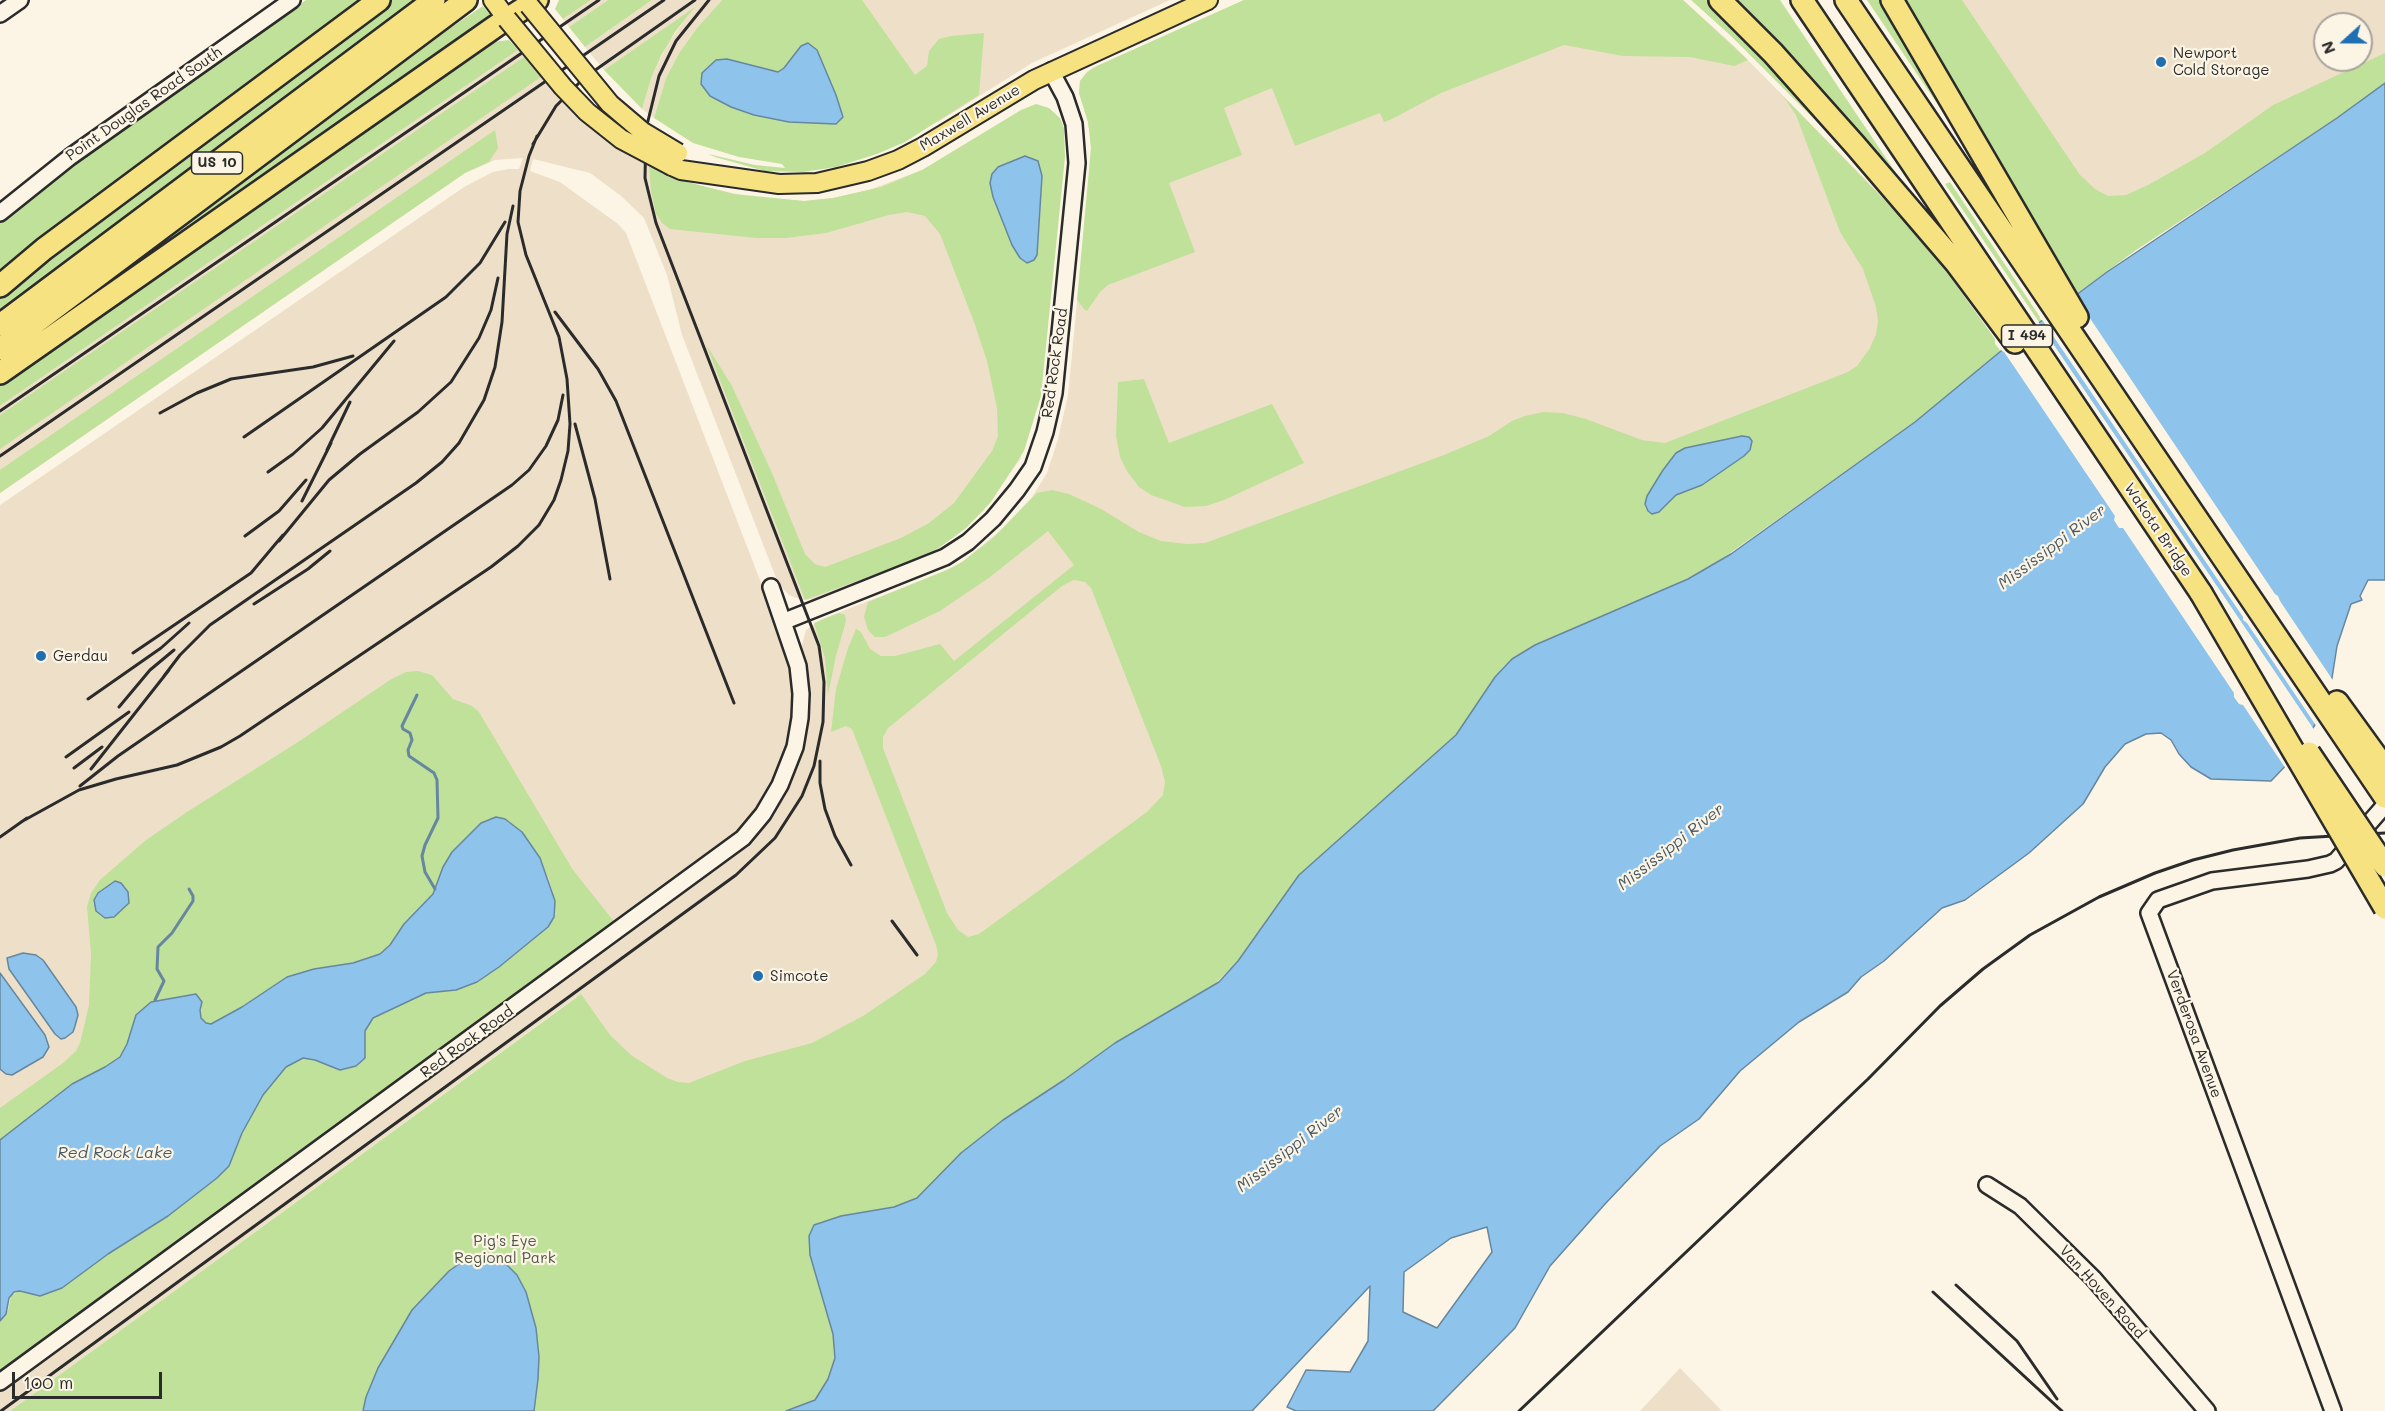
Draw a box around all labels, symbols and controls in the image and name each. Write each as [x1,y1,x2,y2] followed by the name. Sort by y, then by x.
[2313,12,2373,72] north arrow
[2316,38,2340,57] text: N
[62,43,226,165] street label: Point Douglas Road South
[2173,44,2269,79] place label: Newport Cold Storage
[2154,55,2168,69] marker: Newport Cold Storage
[916,81,1024,155] street label: Maxwell Avenue
[192,152,242,174] road number: US 10
[1038,307,1072,419] street label: Red Rock Road
[2002,325,2052,347] road number: I 494
[2120,480,2196,580] street label: Wakota Bridge
[1994,500,2110,594] water label: Mississippi River
[53,647,108,665] place label: Gerdau
[34,649,48,663] marker: Gerdau
[1614,799,1728,895] water label: Mississippi River
[770,967,829,985] place label: Simcote
[2162,967,2226,1101] street label: Verderosa Avenue
[751,969,765,983] marker: Simcote
[417,1002,517,1082] street label: Red Rock Road
[1233,1101,1347,1197] water label: Mississippi River
[58,1143,172,1163] water label: Red Rock Lake
[454,1232,556,1267] park label: Pig's Eye Regional Park
[2055,1242,2149,1342] street label: Van Hoven Road
[15,1360,165,1398] scale bar
[23,1370,73,1394] text: 100 m

